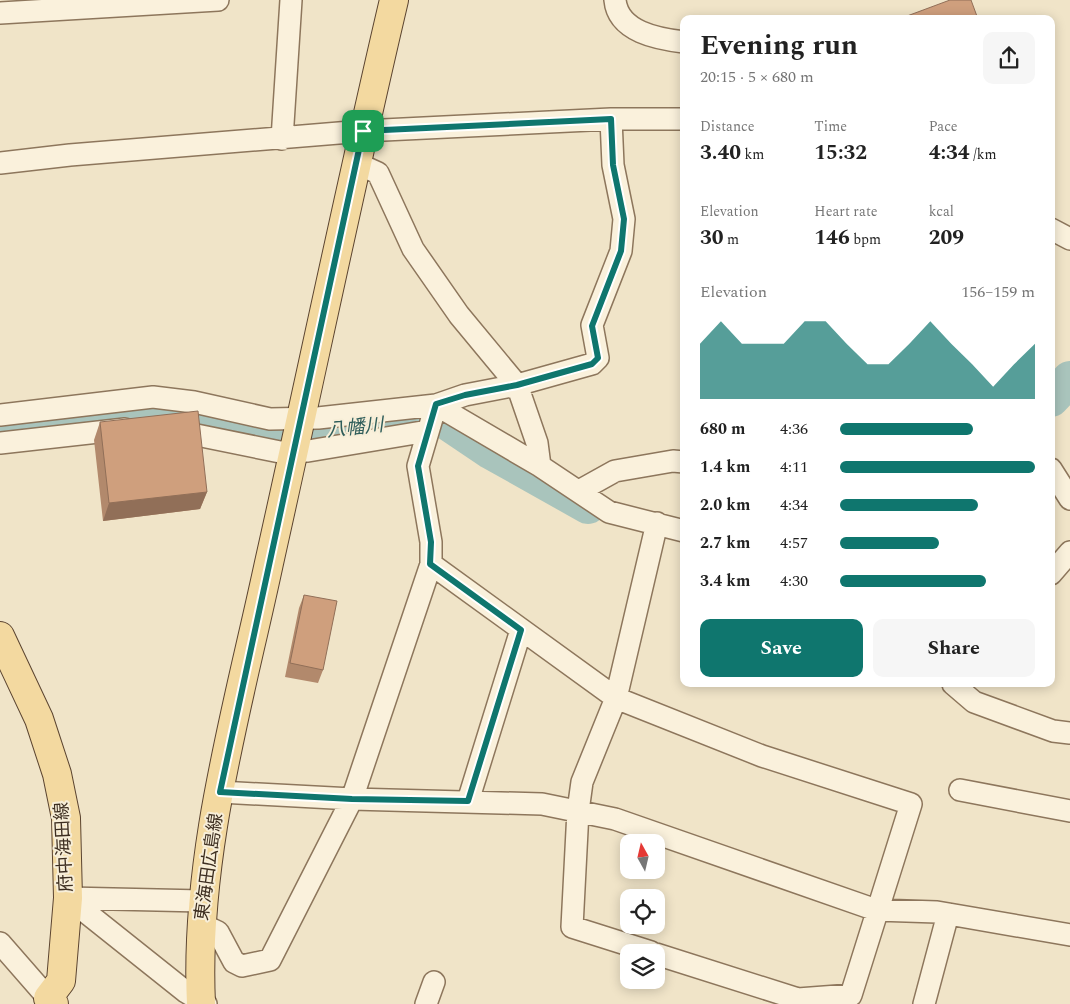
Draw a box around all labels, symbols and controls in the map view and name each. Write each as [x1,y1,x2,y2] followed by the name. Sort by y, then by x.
[700,24,858,67] text: Evening run
[983,32,1035,84] button: share
[700,65,814,89] text: 20:15 · 5 × 680 m
[342,110,384,152] pin
[700,116,755,137] text: Distance
[814,116,847,137] text: Time
[929,116,958,137] text: Pace
[349,117,377,145] icon: arrive
[700,137,741,169] text: 3.40
[814,137,867,169] text: 15:32
[929,137,970,169] text: 4:34
[741,144,764,165] text: km
[970,144,997,165] text: /km
[700,201,759,222] text: Elevation
[814,201,878,222] text: Heart rate
[929,201,954,222] text: kcal
[700,222,724,254] text: 30
[814,222,850,254] text: 146
[929,222,964,254] text: 209
[724,229,739,250] text: m
[850,229,881,250] text: bpm
[700,280,767,304] text: Elevation
[961,280,1035,304] text: 156–159 m
[325,410,387,445] water label: 八幡川
[700,417,745,441] text: 680 m
[780,417,808,441] text: 4:36
[700,455,750,479] text: 1.4 km
[780,455,808,479] text: 4:11
[700,493,750,517] text: 2.0 km
[780,493,808,517] text: 4:34
[700,531,750,555] text: 2.7 km
[780,531,808,555] text: 4:57
[700,569,750,593] text: 3.4 km
[780,569,808,593] text: 4:30
[700,619,863,677] button: Save
[873,619,1035,677] button: Share
[48,801,80,893] street label: 府中海田線
[188,812,230,922] street label: 東海田広島線
[620,834,665,879] north arrow
[620,834,665,989] map controls
[620,889,665,934] button: locate
[620,944,665,989] button: layers

